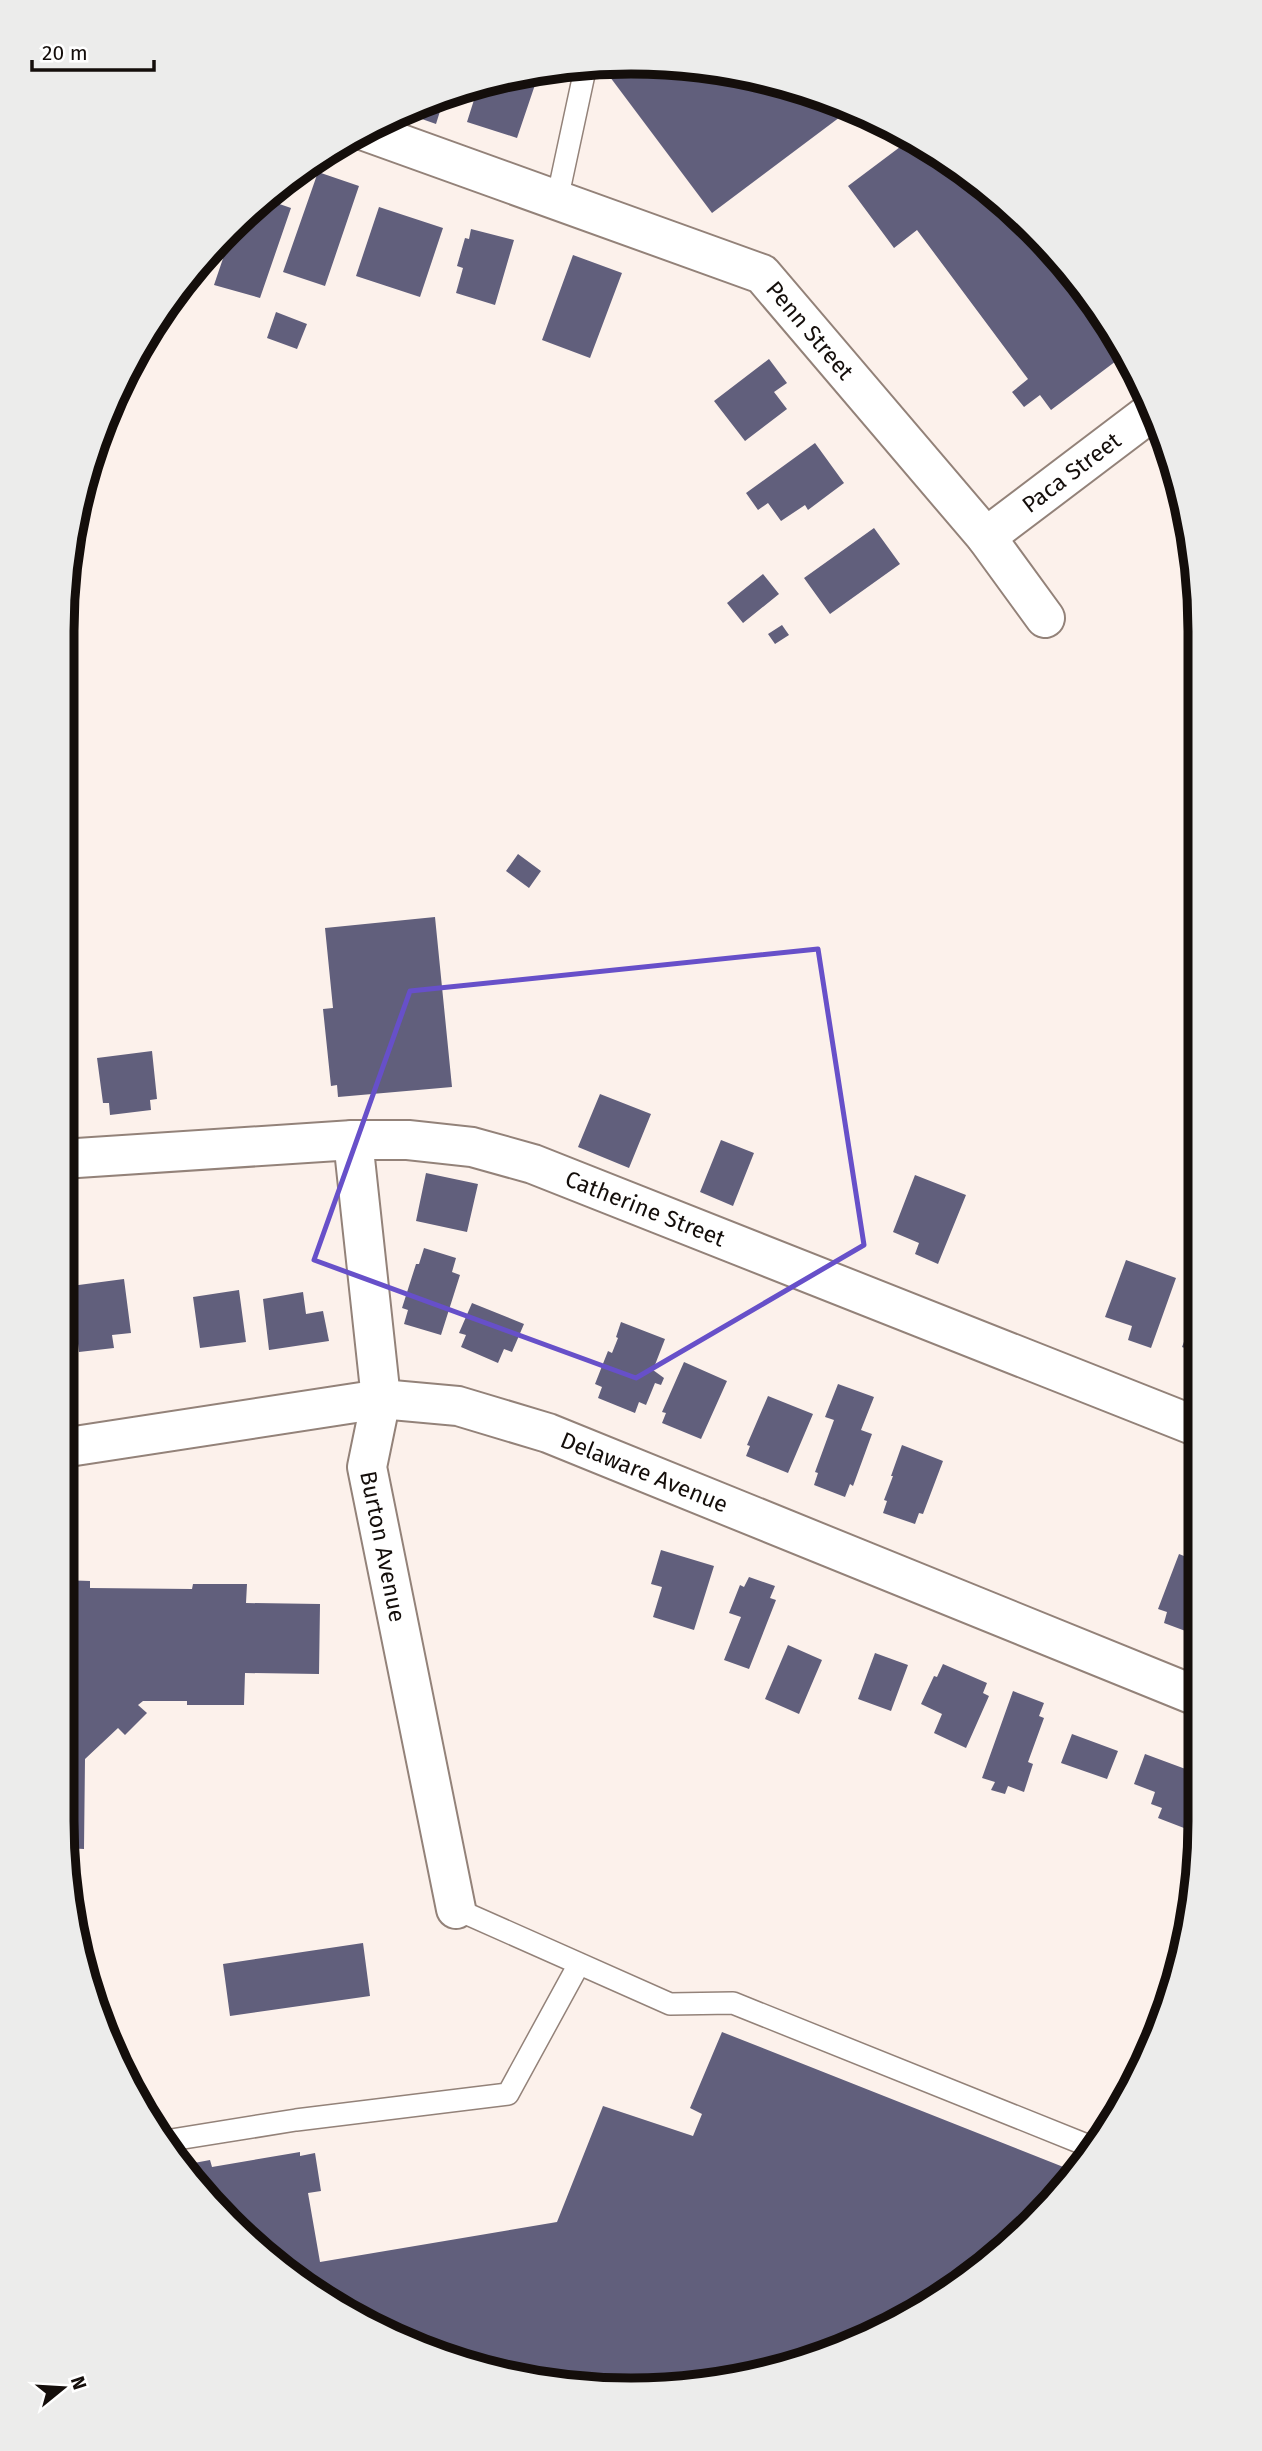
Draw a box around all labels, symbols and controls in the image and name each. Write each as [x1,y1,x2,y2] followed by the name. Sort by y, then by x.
[32,28,154,72] scale bar
[42,40,88,66] text: 20 m
[760,275,860,386] street label: Penn Street
[1016,426,1127,519] street label: Paca Street
[561,1164,730,1253] street label: Catherine Street
[556,1426,732,1519] street label: Delaware Avenue
[354,1468,412,1625] street label: Burton Avenue
[28,2353,98,2423] north arrow
[66,2373,92,2392] text: N

